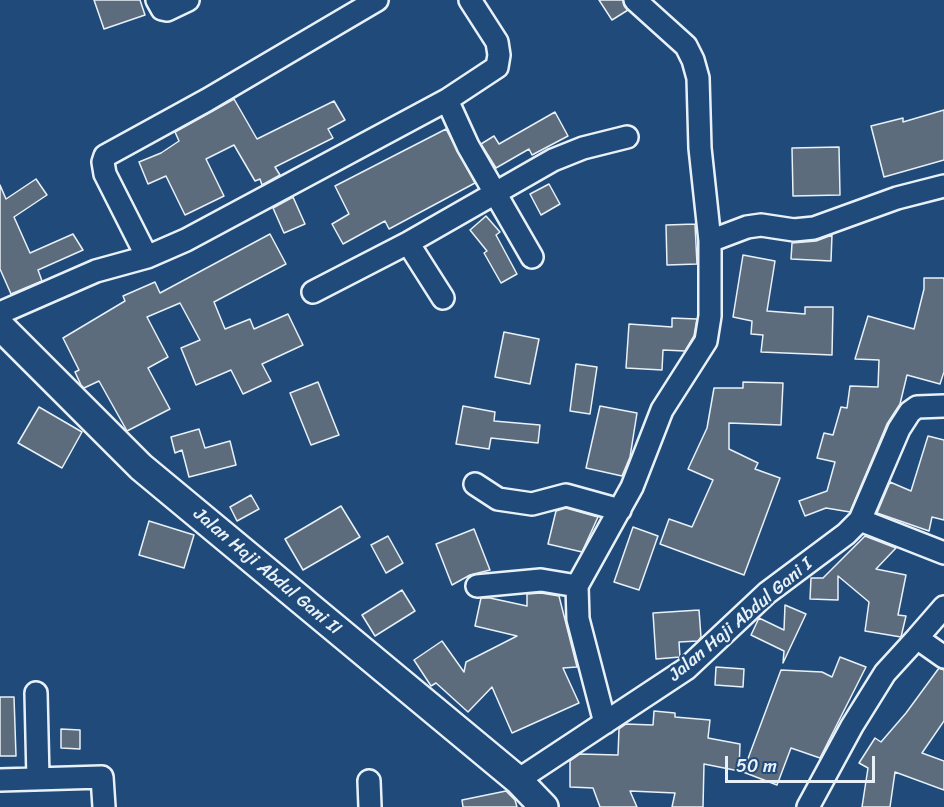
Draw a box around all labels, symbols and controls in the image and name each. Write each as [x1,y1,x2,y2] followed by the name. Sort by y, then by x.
[189,504,345,640] street label: Jalan Haji Abdul Gani II
[665,554,817,686] street label: Jalan Haji Abdul Gani I
[728,744,878,782] scale bar
[736,750,777,782] text: 50 m

